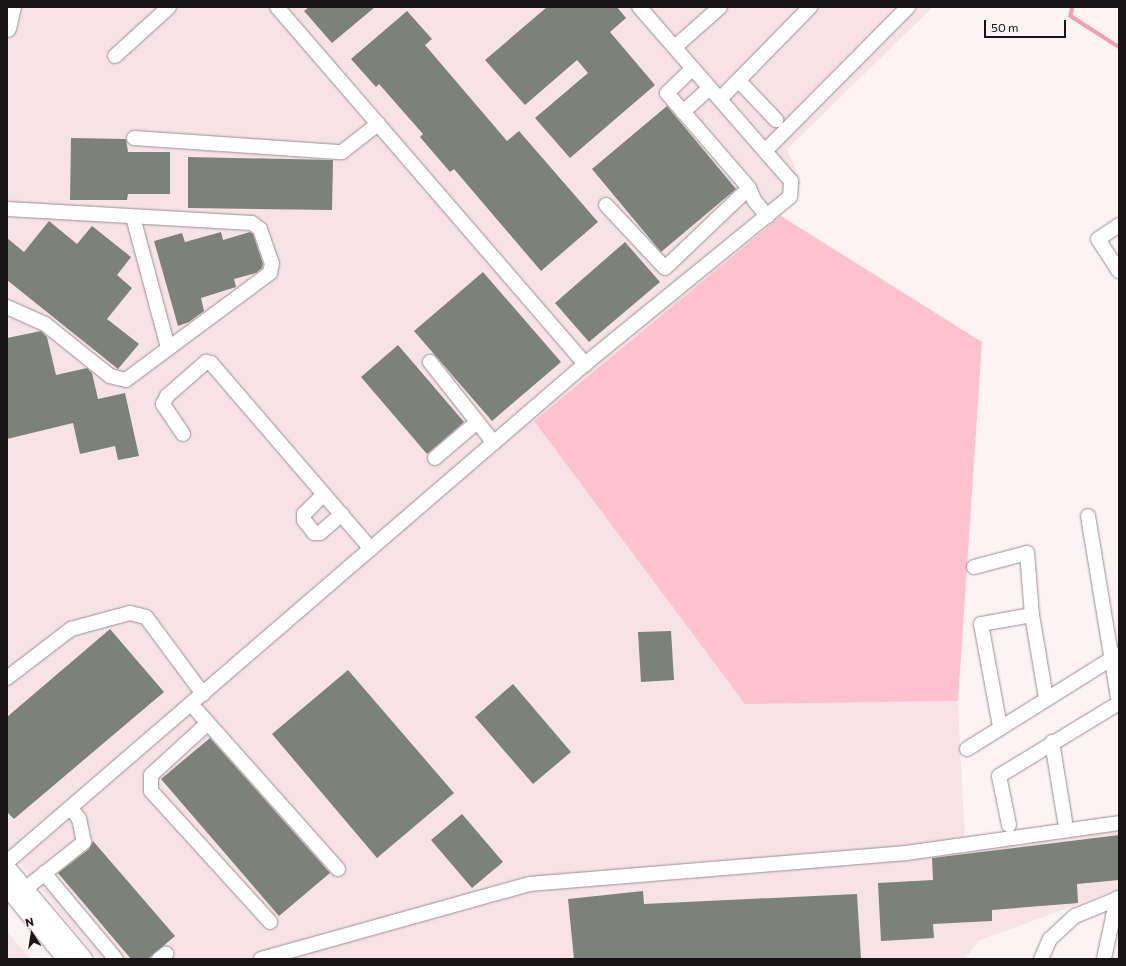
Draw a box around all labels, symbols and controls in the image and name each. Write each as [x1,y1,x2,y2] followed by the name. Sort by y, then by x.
[986,12,1068,38] scale bar
[991,20,1019,34] text: 50 m
[12,914,52,954] north arrow
[24,915,35,929] text: N

